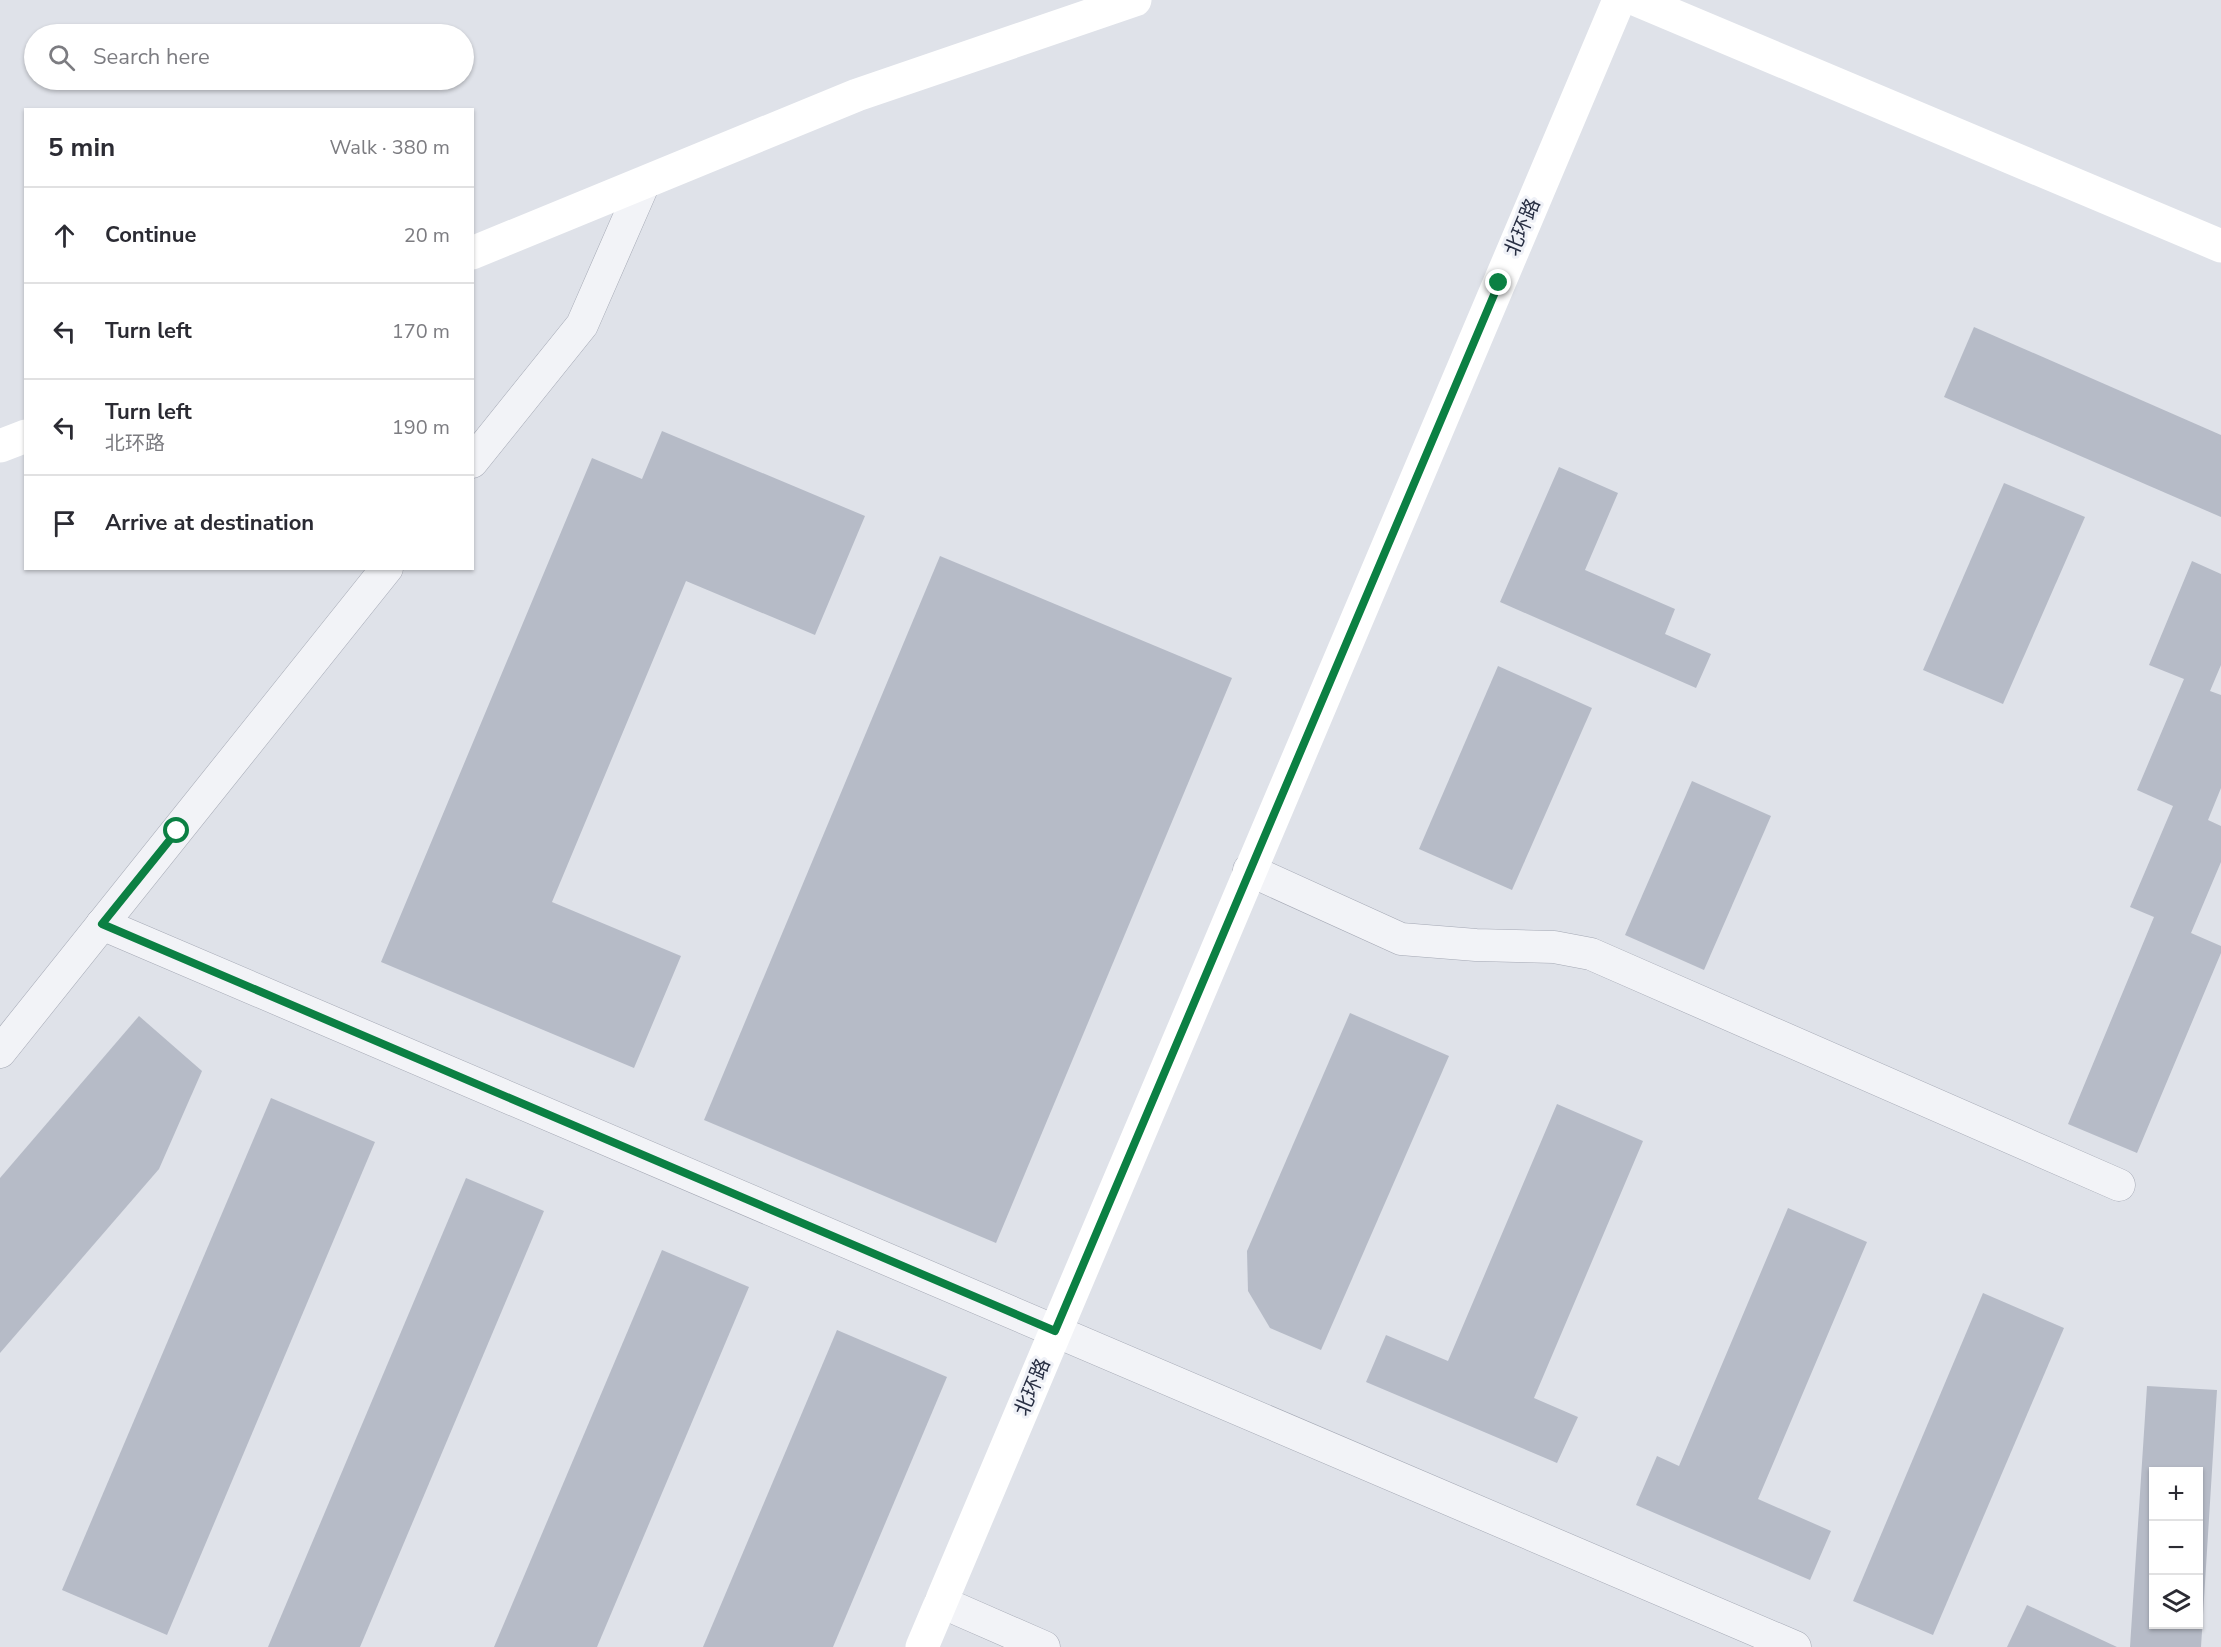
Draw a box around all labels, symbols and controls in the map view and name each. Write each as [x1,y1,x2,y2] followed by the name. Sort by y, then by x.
[24,24,474,90] search box
[45,41,78,74] icon: search
[93,42,210,72] text: Search here
[48,130,115,165] text: 5 min
[330,134,450,161] text: Walk · 380 m
[1498,194,1547,260] street label: 北环路
[48,219,81,252] icon: ahead
[105,220,196,250] text: Continue
[404,222,450,249] text: 20 m
[1485,269,1511,295] route end
[48,315,81,348] icon: left
[105,316,192,346] text: Turn left
[392,318,450,345] text: 170 m
[105,397,192,427] text: Turn left
[48,411,81,444] icon: left
[392,414,450,441] text: 190 m
[105,430,165,457] text: 北环路
[48,507,81,540] icon: arrive
[105,508,314,538] text: Arrive at destination
[163,817,189,843] route start
[1008,1354,1057,1420] street label: 北环路
[2149,1467,2203,1629] map controls
[2149,1467,2203,1521] button: +
[2149,1521,2203,1575] button: −
[2149,1575,2203,1629] button: layers

